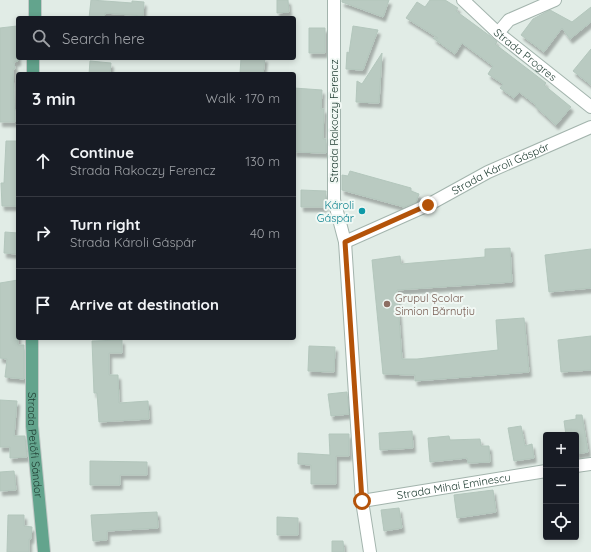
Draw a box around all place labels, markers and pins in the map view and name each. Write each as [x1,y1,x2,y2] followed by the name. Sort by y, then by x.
[317,198,355,225] place label: Károli Gáspár
[357,206,367,216] marker: Károli Gáspár
[395,291,475,318] place label: Grupul Școlar Simion Bărnuțiu
[382,299,392,309] marker: Grupul Școlar Simion Bărnuțiu

